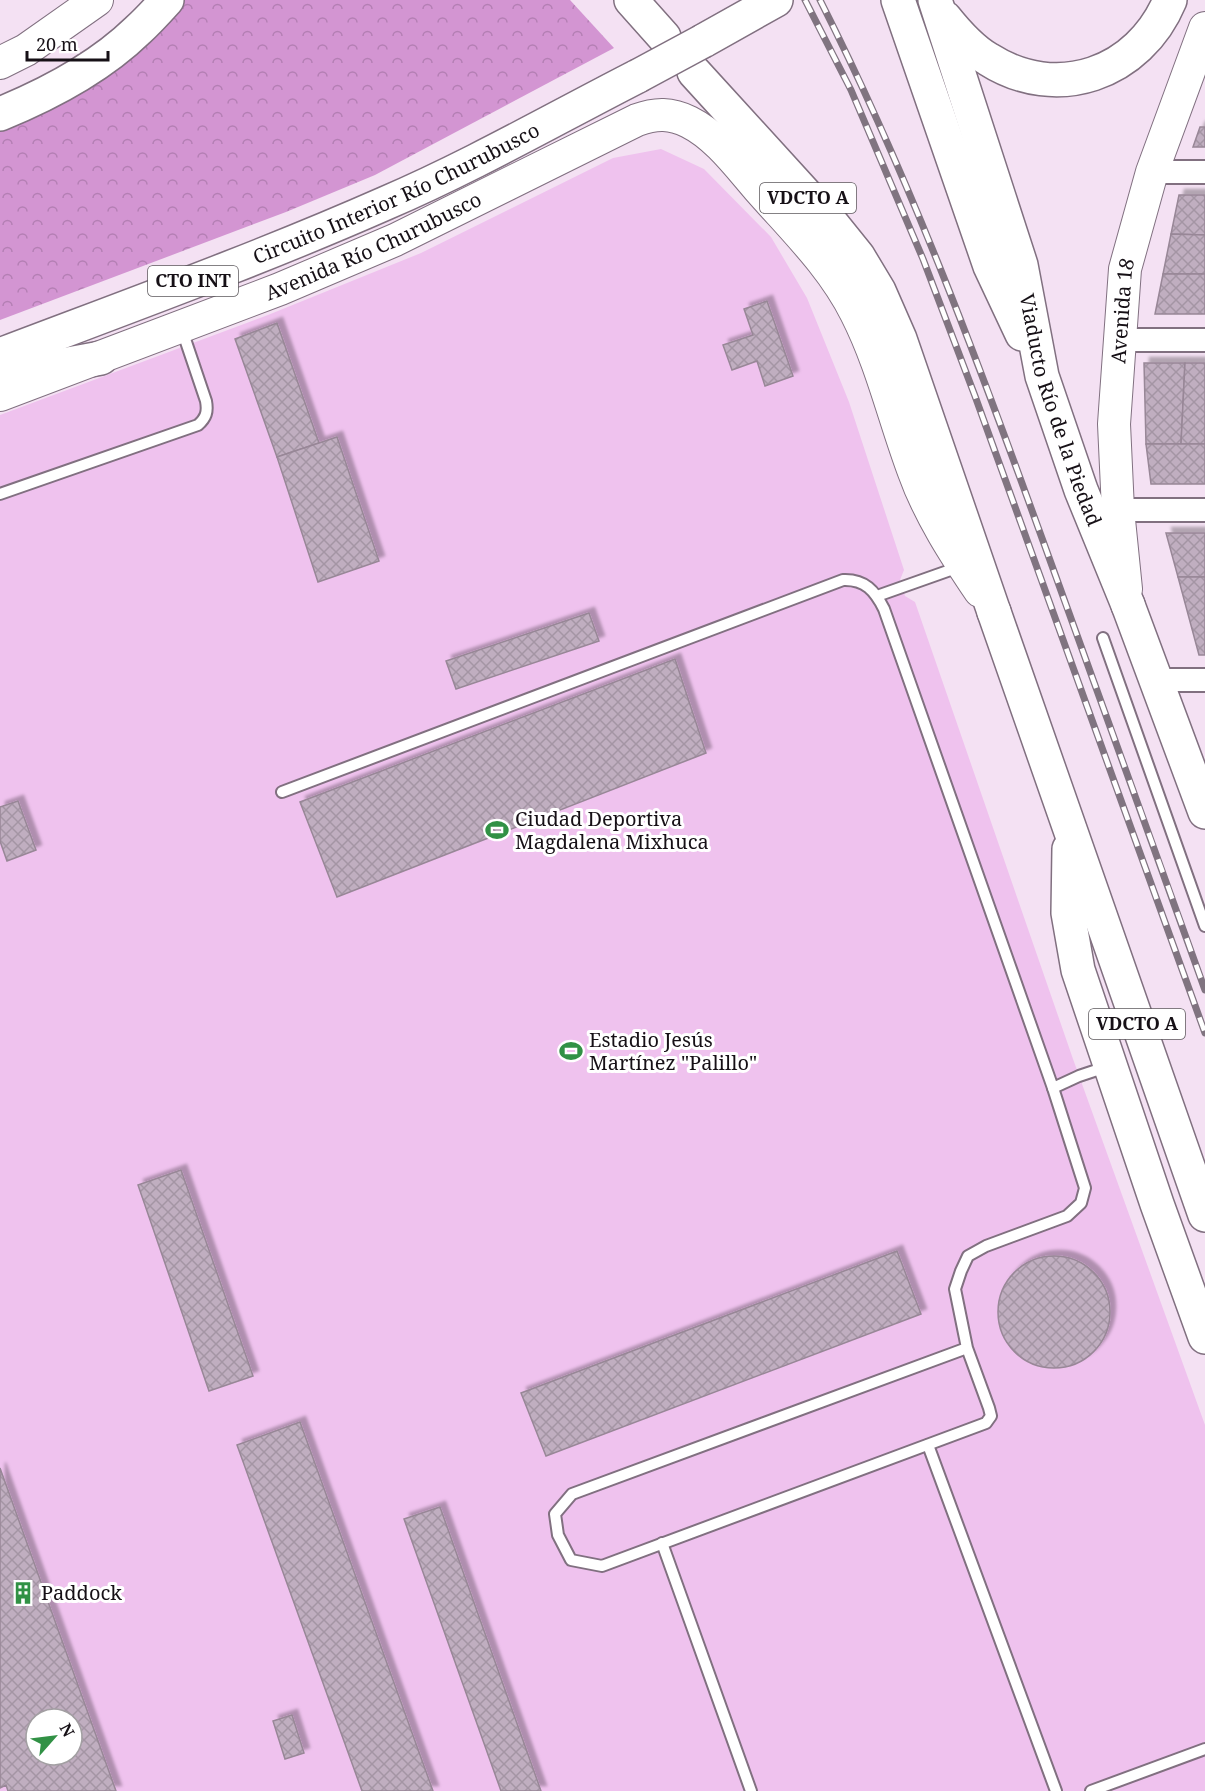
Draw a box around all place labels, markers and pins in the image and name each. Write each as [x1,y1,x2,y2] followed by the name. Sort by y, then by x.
[515,805,709,855] place label: Ciudad Deportiva Magdalena Mixhuca
[484,817,510,843] sports icon: Ciudad Deportiva Magdalena Mixhuca
[589,1026,757,1076] place label: Estadio Jesús Martínez "Palillo"
[558,1038,584,1064] sports icon: Estadio Jesús Martínez "Palillo"
[41,1579,122,1606] place label: Paddock
[10,1580,36,1606] building icon: Paddock

